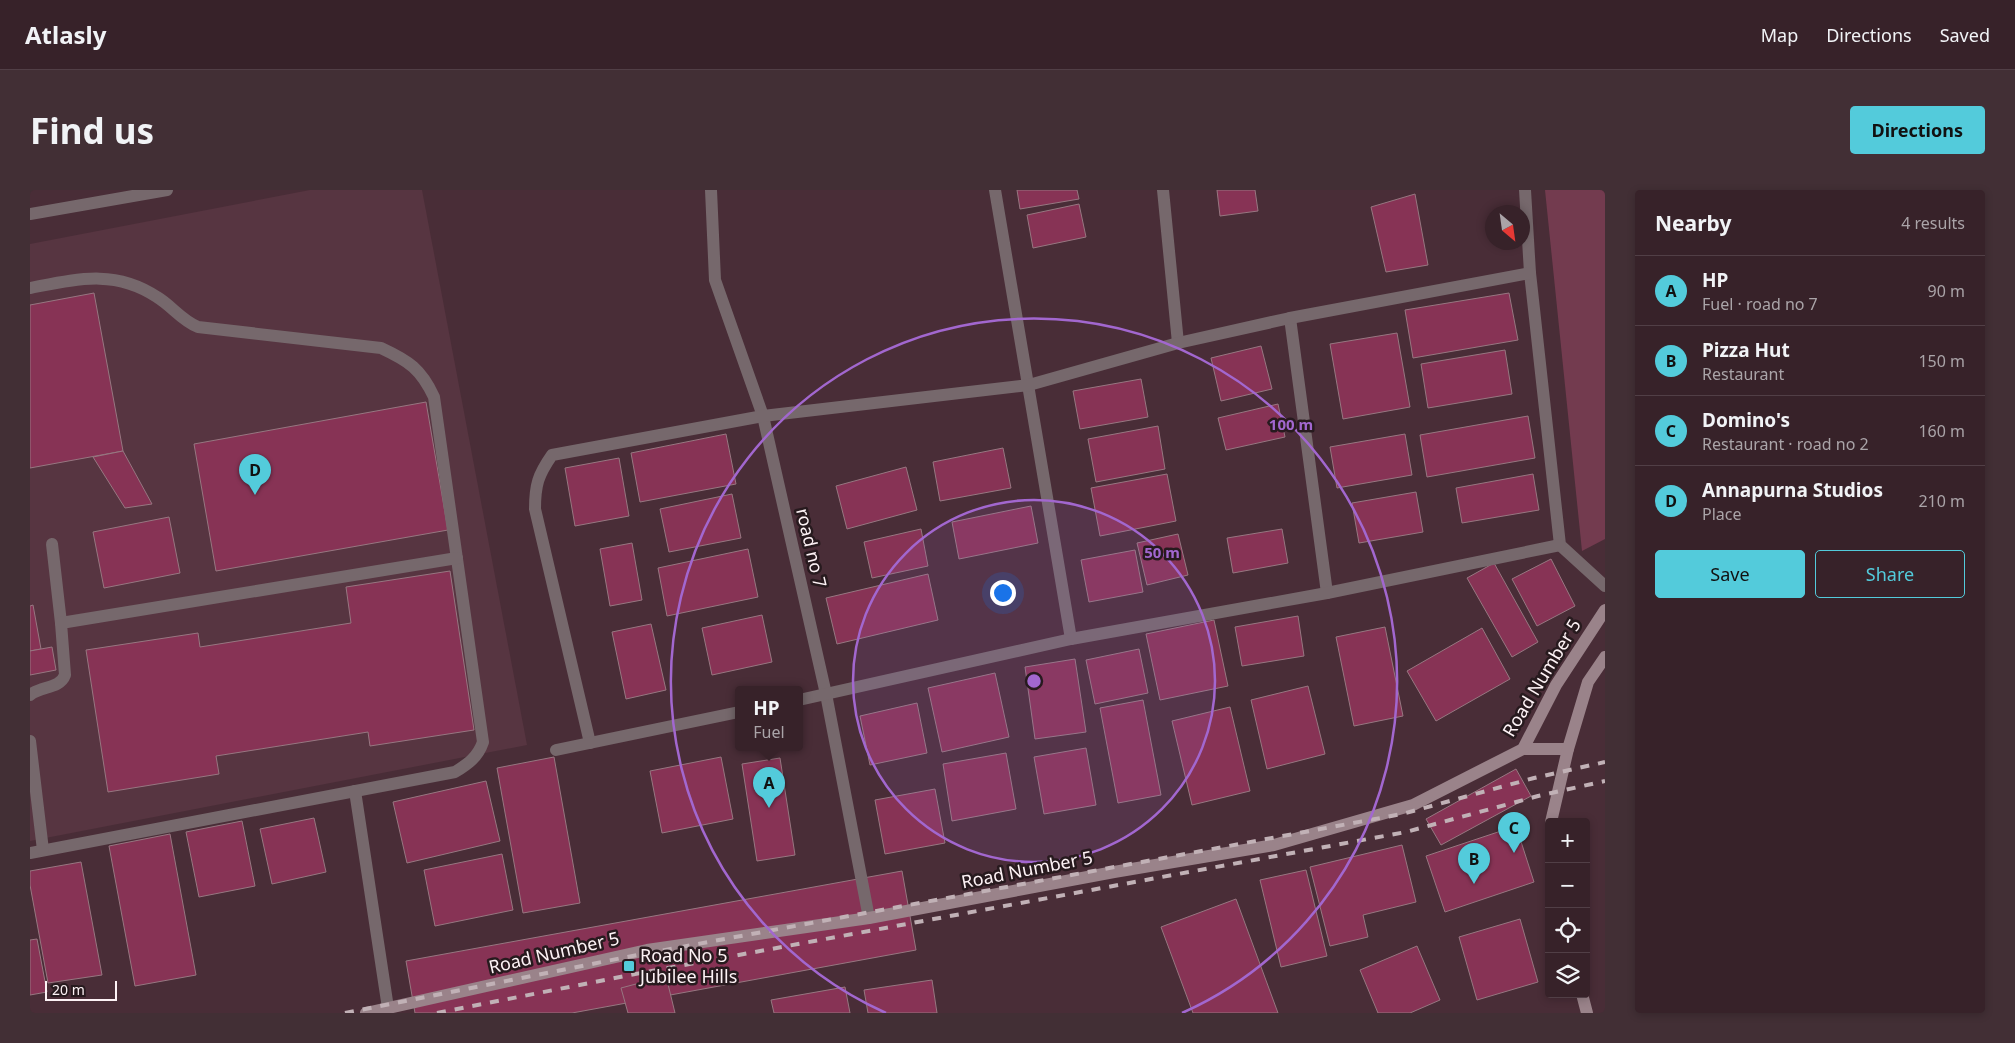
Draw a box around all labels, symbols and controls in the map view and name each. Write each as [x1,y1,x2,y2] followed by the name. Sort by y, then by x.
[25,18,106,51] text: Atlasly
[1761,23,1798,47] text: Map
[1826,23,1912,47] text: Directions
[1940,23,1990,47] text: Saved
[1850,106,1985,154] button: Directions
[30,107,154,154] text: Find us
[1485,205,1530,250] north arrow
[1655,209,1731,237] text: Nearby
[1901,212,1965,234] text: 4 results
[1702,267,1728,293] text: HP
[1665,280,1677,302] text: A
[1928,280,1965,302] text: 90 m
[1702,293,1818,315] text: Fuel · road no 7
[1702,337,1790,363] text: Pizza Hut
[1666,350,1676,372] text: B
[1918,350,1965,372] text: 150 m
[1702,363,1784,385] text: Restaurant
[1702,407,1790,433] text: Domino's
[1269,414,1313,434] text: 100 m
[1666,420,1676,442] text: C
[1918,420,1965,442] text: 160 m
[1702,433,1869,455] text: Restaurant · road no 2
[239,454,271,495] pin: D
[1702,477,1883,503] text: Annapurna Studios
[1665,490,1677,512] text: D
[1918,490,1965,512] text: 210 m
[1702,503,1742,525] text: Place
[791,506,833,590] street label: road no 7
[1144,542,1180,562] text: 50 m
[1655,550,1805,598] button: Save
[1815,550,1965,598] button: Share
[990,580,1016,606] your location
[1497,614,1586,741] street label: Road Number 5
[1025,672,1043,690] centre of rings
[735,686,803,751] popup
[753,695,780,721] text: HP
[753,721,785,743] text: Fuel
[753,767,785,808] pin: A
[1498,812,1530,853] pin: C
[1545,818,1590,998] map controls
[1545,818,1590,863] button: +
[1458,843,1490,884] pin: B
[959,845,1094,894] street label: Road Number 5
[1545,863,1590,908] button: −
[1545,908,1590,953] button: locate
[486,925,621,979] street label: Road Number 5
[638,943,737,988] place label: Road No 5 Jubilee Hills
[1545,953,1590,998] button: layers
[622,959,636,973] marker: Road No 5 Jubilee Hills
[45,978,118,1001] scale bar
[52,980,85,999] text: 20 m

